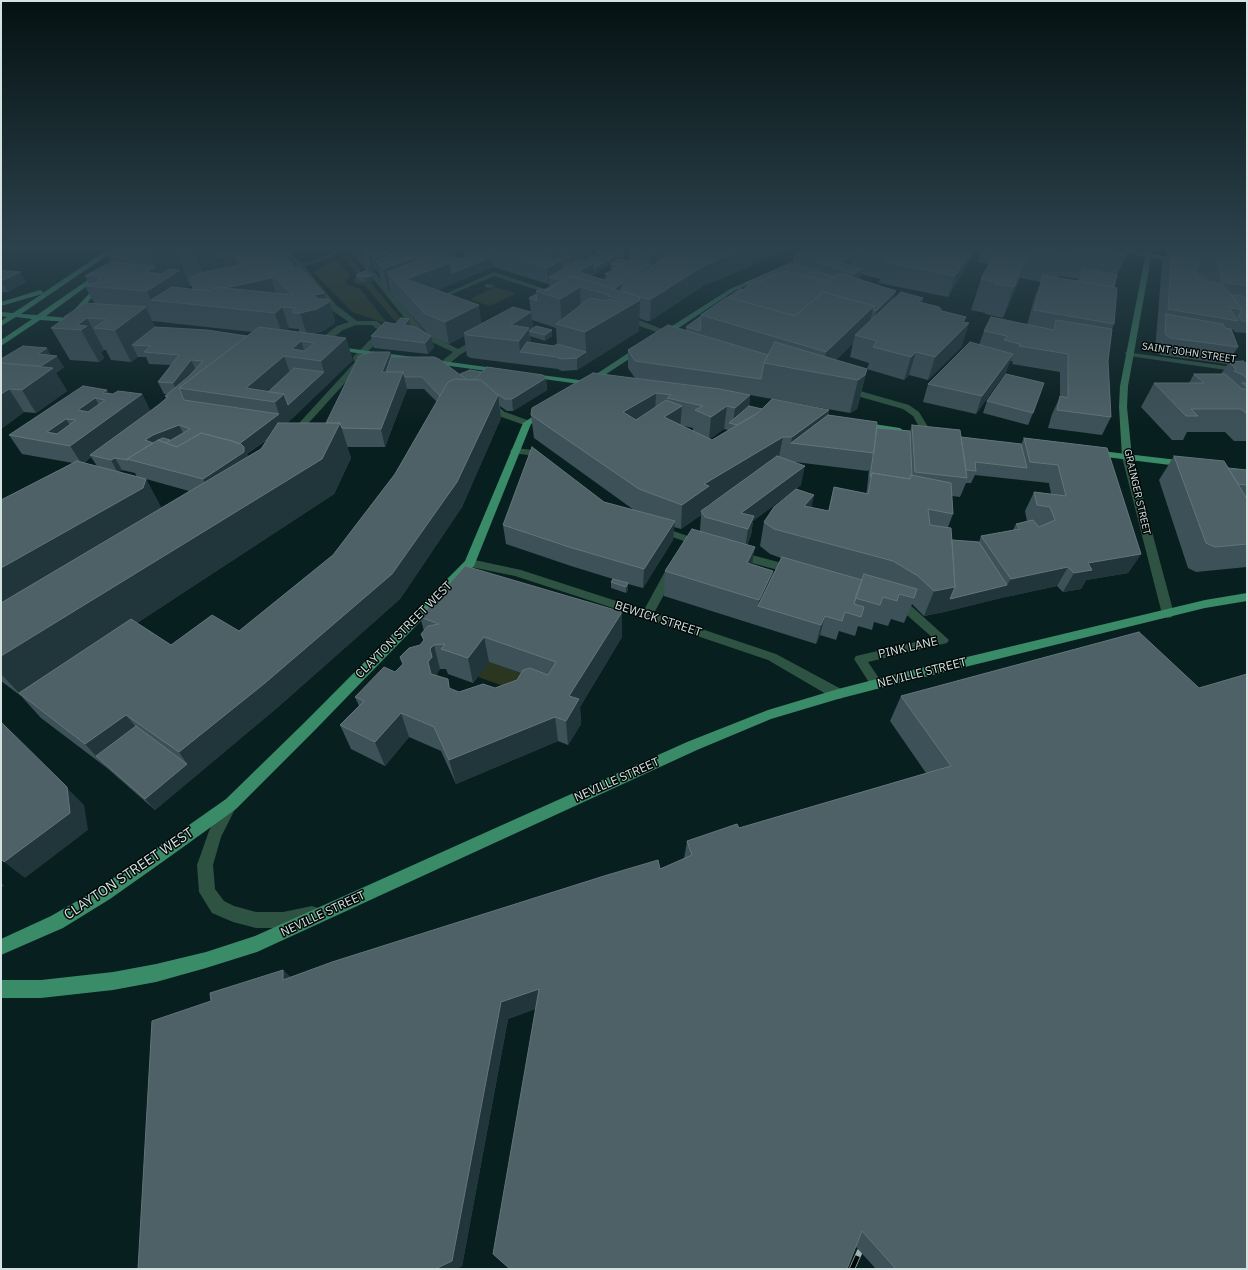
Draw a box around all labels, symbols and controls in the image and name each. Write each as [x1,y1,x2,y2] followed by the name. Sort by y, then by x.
[1141,340,1237,366] street label: SAINT JOHN STREET
[1121,448,1153,536] street label: GRAINGER STREET
[353,579,455,681] street label: CLAYTON STREET WEST
[613,598,703,640] street label: BEWICK STREET
[877,634,939,662] street label: PINK LANE
[876,655,968,691] street label: NEVILLE STREET
[572,755,662,805] street label: NEVILLE STREET
[61,824,197,924] street label: CLAYTON STREET WEST
[278,888,368,940] street label: NEVILLE STREET

